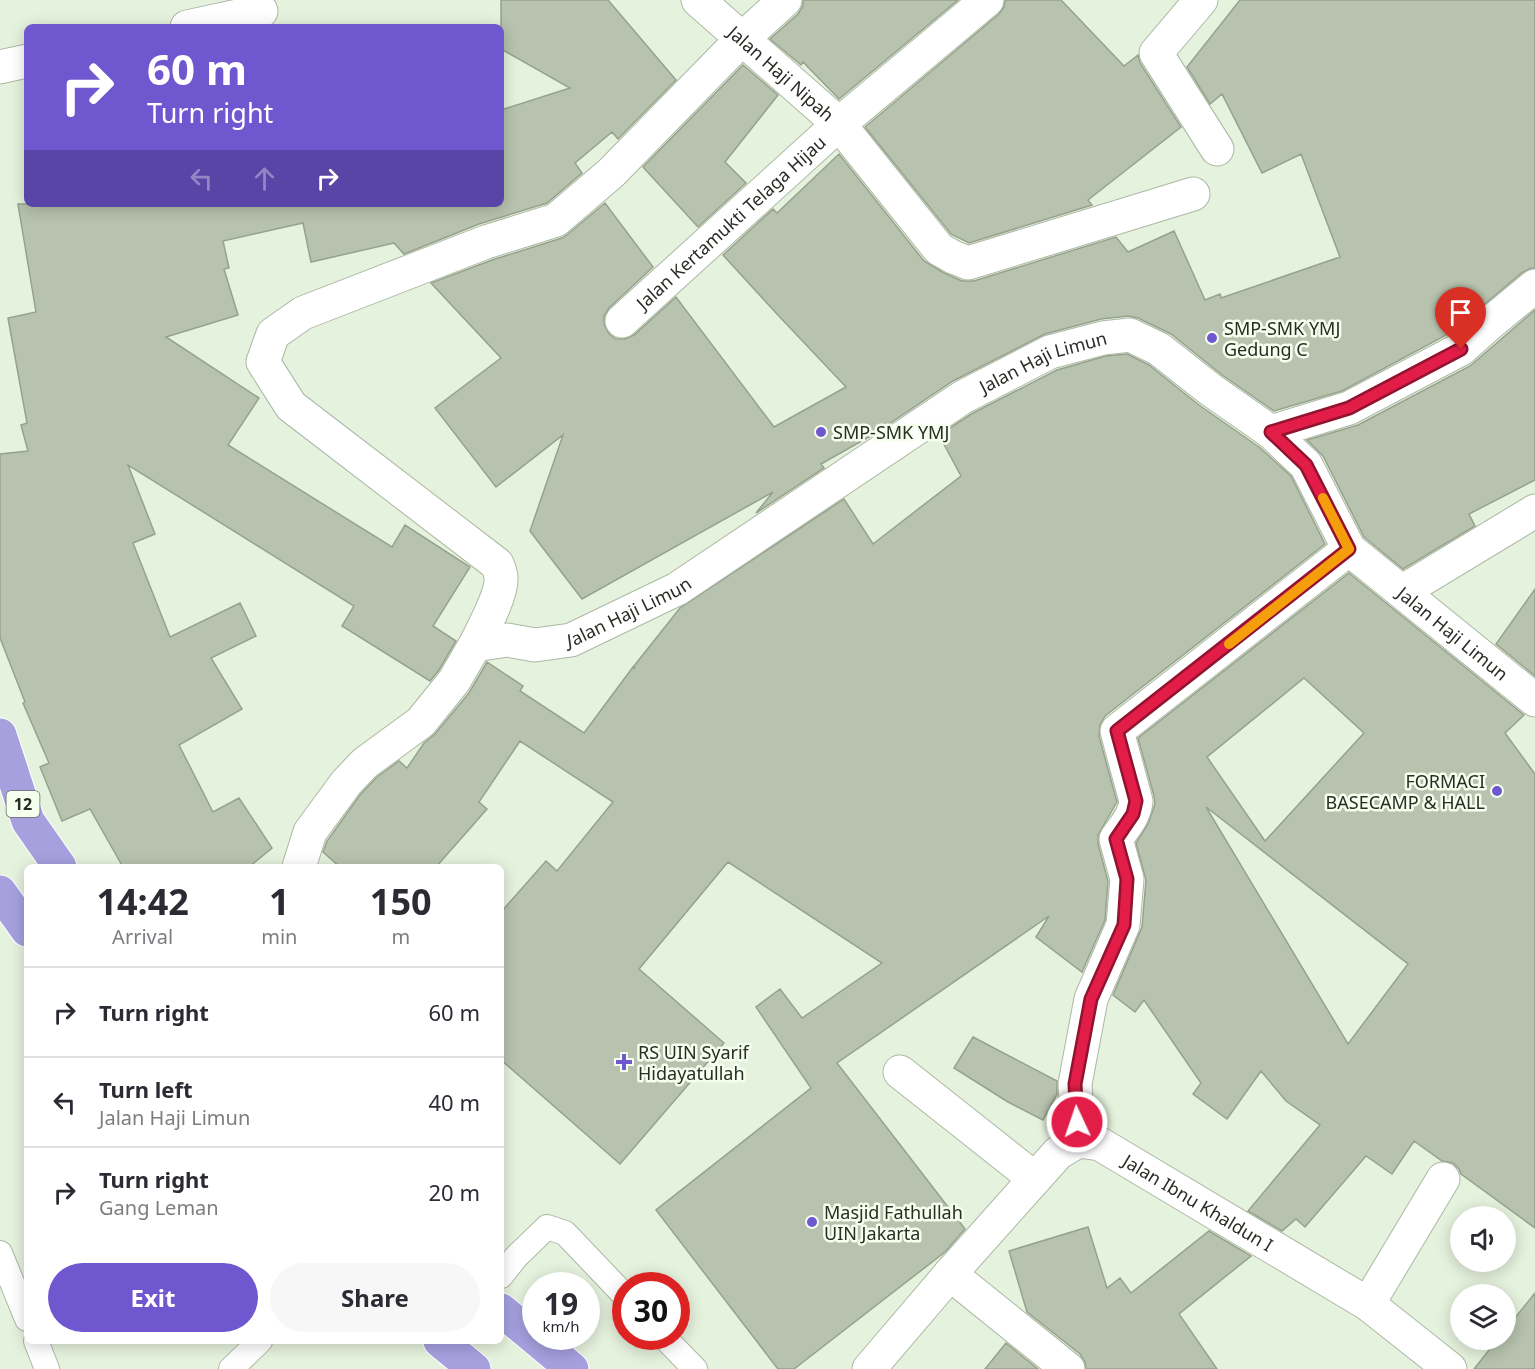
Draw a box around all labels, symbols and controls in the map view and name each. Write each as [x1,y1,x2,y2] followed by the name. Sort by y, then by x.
[722,19,839,126] street label: Jalan Haji Nipah
[147,40,247,97] text: 60 m
[48,48,126,126] icon: right
[147,94,273,131] text: Turn right
[630,130,831,316] street label: Jalan Kertamukti Telaga Hijau
[185,162,218,195] icon: left
[248,162,281,195] icon: ahead
[311,162,344,195] icon: right
[1435,287,1486,349] pin
[1444,296,1477,329] icon: arrive
[1224,316,1340,361] place label: SMP-SMK YMJ Gedung C
[973,326,1109,399] street label: Jalan Haji Limun
[1205,331,1219,345] marker: SMP-SMK YMJ Gedung C
[833,420,949,444] place label: SMP-SMK YMJ
[814,425,828,439] marker: SMP-SMK YMJ
[563,571,696,653] street label: Jalan Haji Limun
[1391,580,1513,686] street label: Jalan Haji Limun
[1326,769,1485,814] place label: FORMACI BASECAMP & HALL
[1490,784,1504,798] marker: FORMACI BASECAMP & HALL
[7,791,40,817] road number: 12
[96,877,189,926] text: 14:42
[269,877,290,926] text: 1
[370,877,432,926] text: 150
[112,923,173,950] text: Arrival
[261,923,297,950] text: min
[391,923,410,950] text: m
[48,996,81,1029] icon: right
[99,997,209,1027] text: Turn right
[429,997,480,1027] text: 60 m
[638,1040,750,1085] place label: RS UIN Syarif Hidayatullah
[615,1053,633,1071] marker: RS UIN Syarif Hidayatullah
[99,1074,193,1104] text: Turn left
[48,1086,81,1119] icon: left
[429,1087,480,1117] text: 40 m
[1045,1090,1109,1154] position arrow
[99,1104,250,1131] text: Jalan Haji Limun
[1117,1148,1278,1257] street label: Jalan Ibnu Khaldun I
[99,1164,209,1194] text: Turn right
[48,1176,81,1209] icon: right
[429,1177,480,1207] text: 20 m
[99,1194,219,1221] text: Gang Leman
[824,1200,963,1245] place label: Masjid Fathullah UIN Jakarta
[1450,1206,1516,1350] map controls
[1450,1206,1516,1272] button: sound
[805,1215,819,1229] marker: Masjid Fathullah UIN Jakarta
[48,1263,258,1332] button: Exit
[270,1263,480,1332] button: Share
[612,1272,690,1350] speed limit sign: 30
[544,1283,578,1324] text: 19
[1450,1284,1516,1350] button: layers
[543,1316,579,1336] text: km/h

